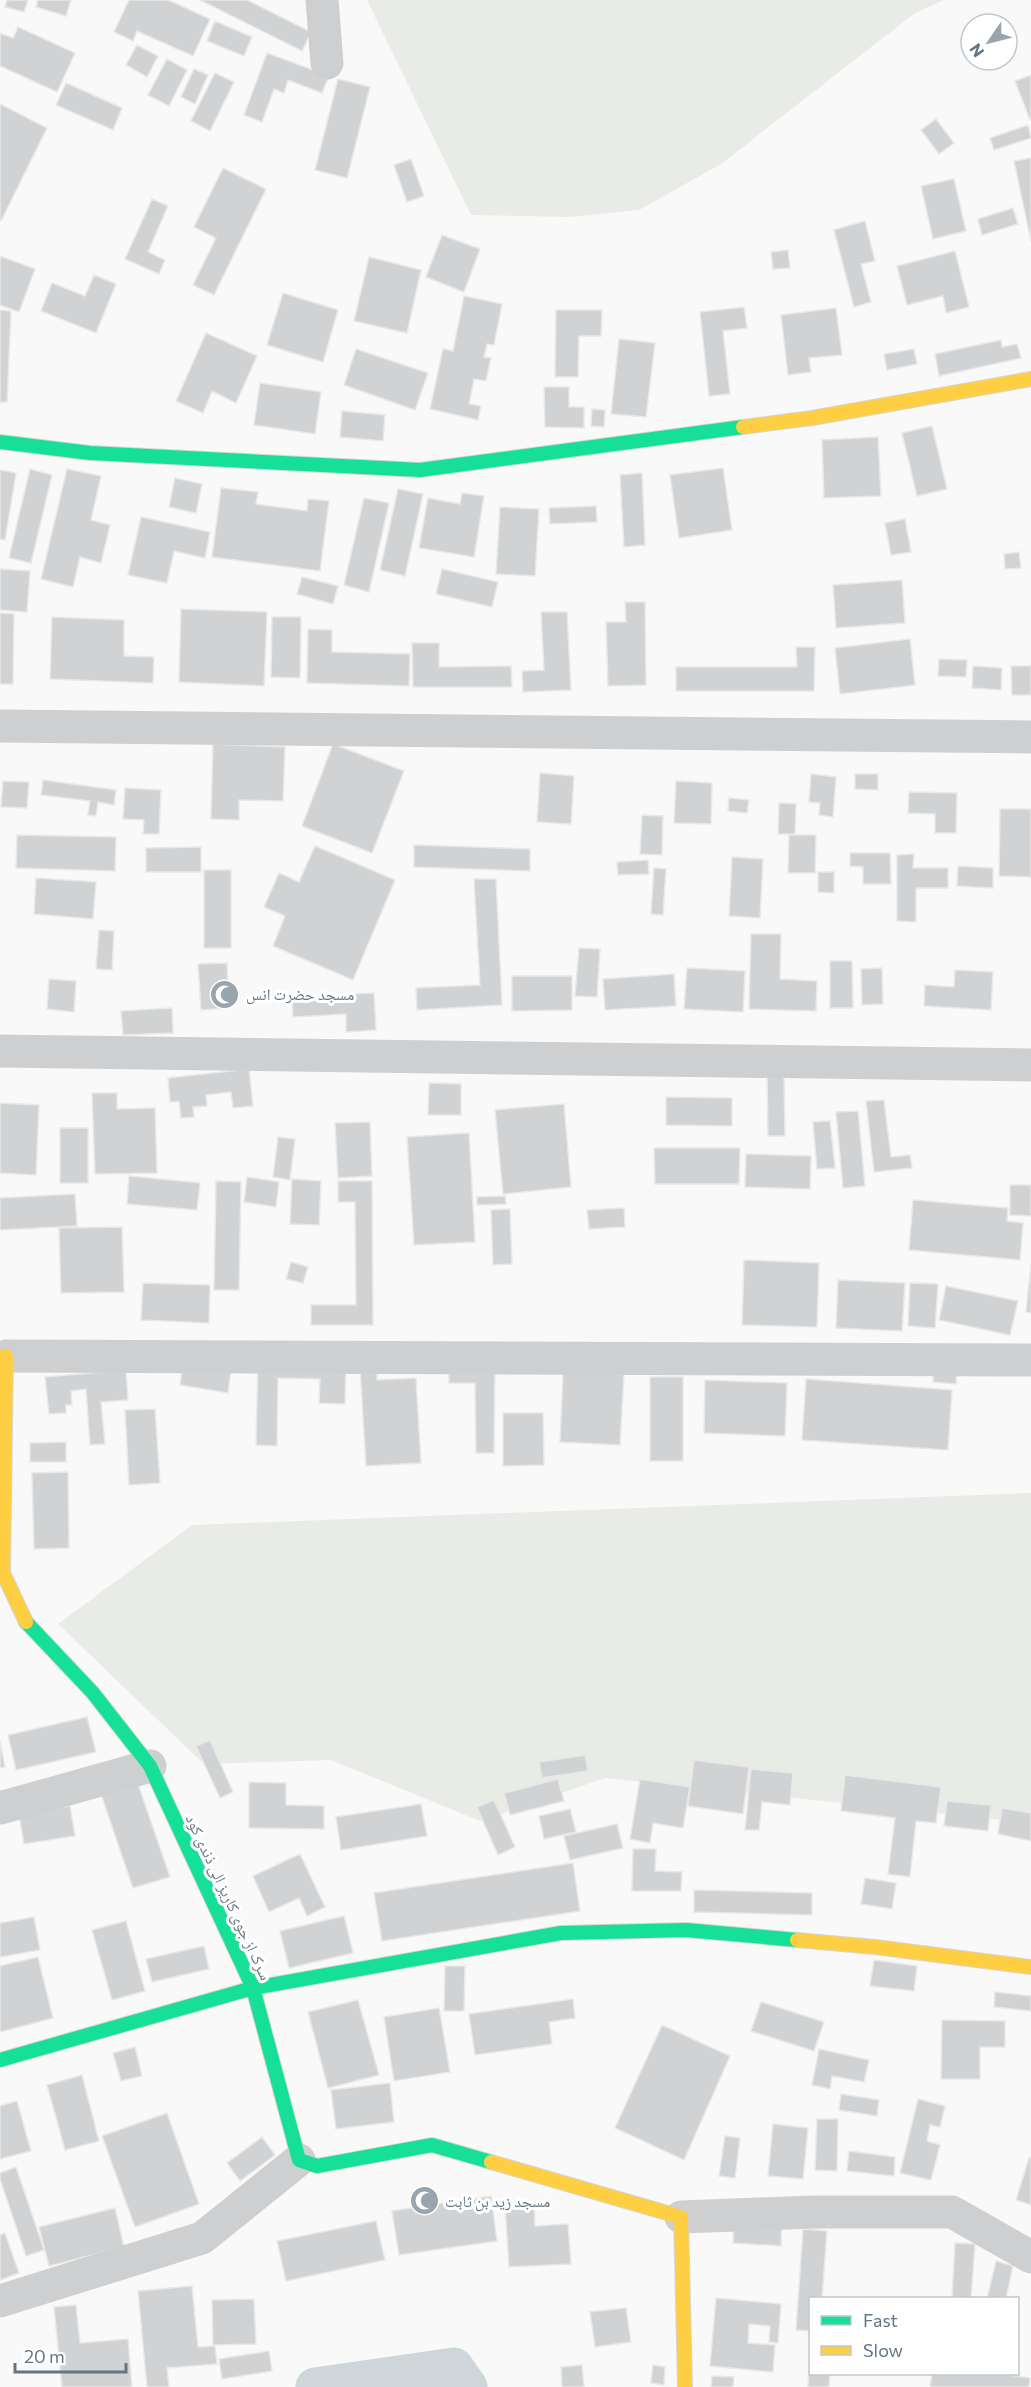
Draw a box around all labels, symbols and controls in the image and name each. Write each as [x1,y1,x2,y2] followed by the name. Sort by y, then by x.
[959,12,1019,72] north arrow
[965,41,988,61] text: N
[209,978,241,1010] mosque icon: مسجد حضرت انس
[246,984,354,1005] place label: مسجد حضرت انس
[181,1811,276,1984] street label: سرک از جوی کاریز الی ذندی کود
[408,2185,440,2217] mosque icon: مسجد زید بن ثابت
[445,2191,550,2212] place label: مسجد زید بن ثابت
[809,2297,1019,2375] legend
[863,2309,898,2331] text: Fast
[15,2336,126,2374] scale bar
[863,2339,903,2361] text: Slow
[24,2345,65,2367] text: 20 m

